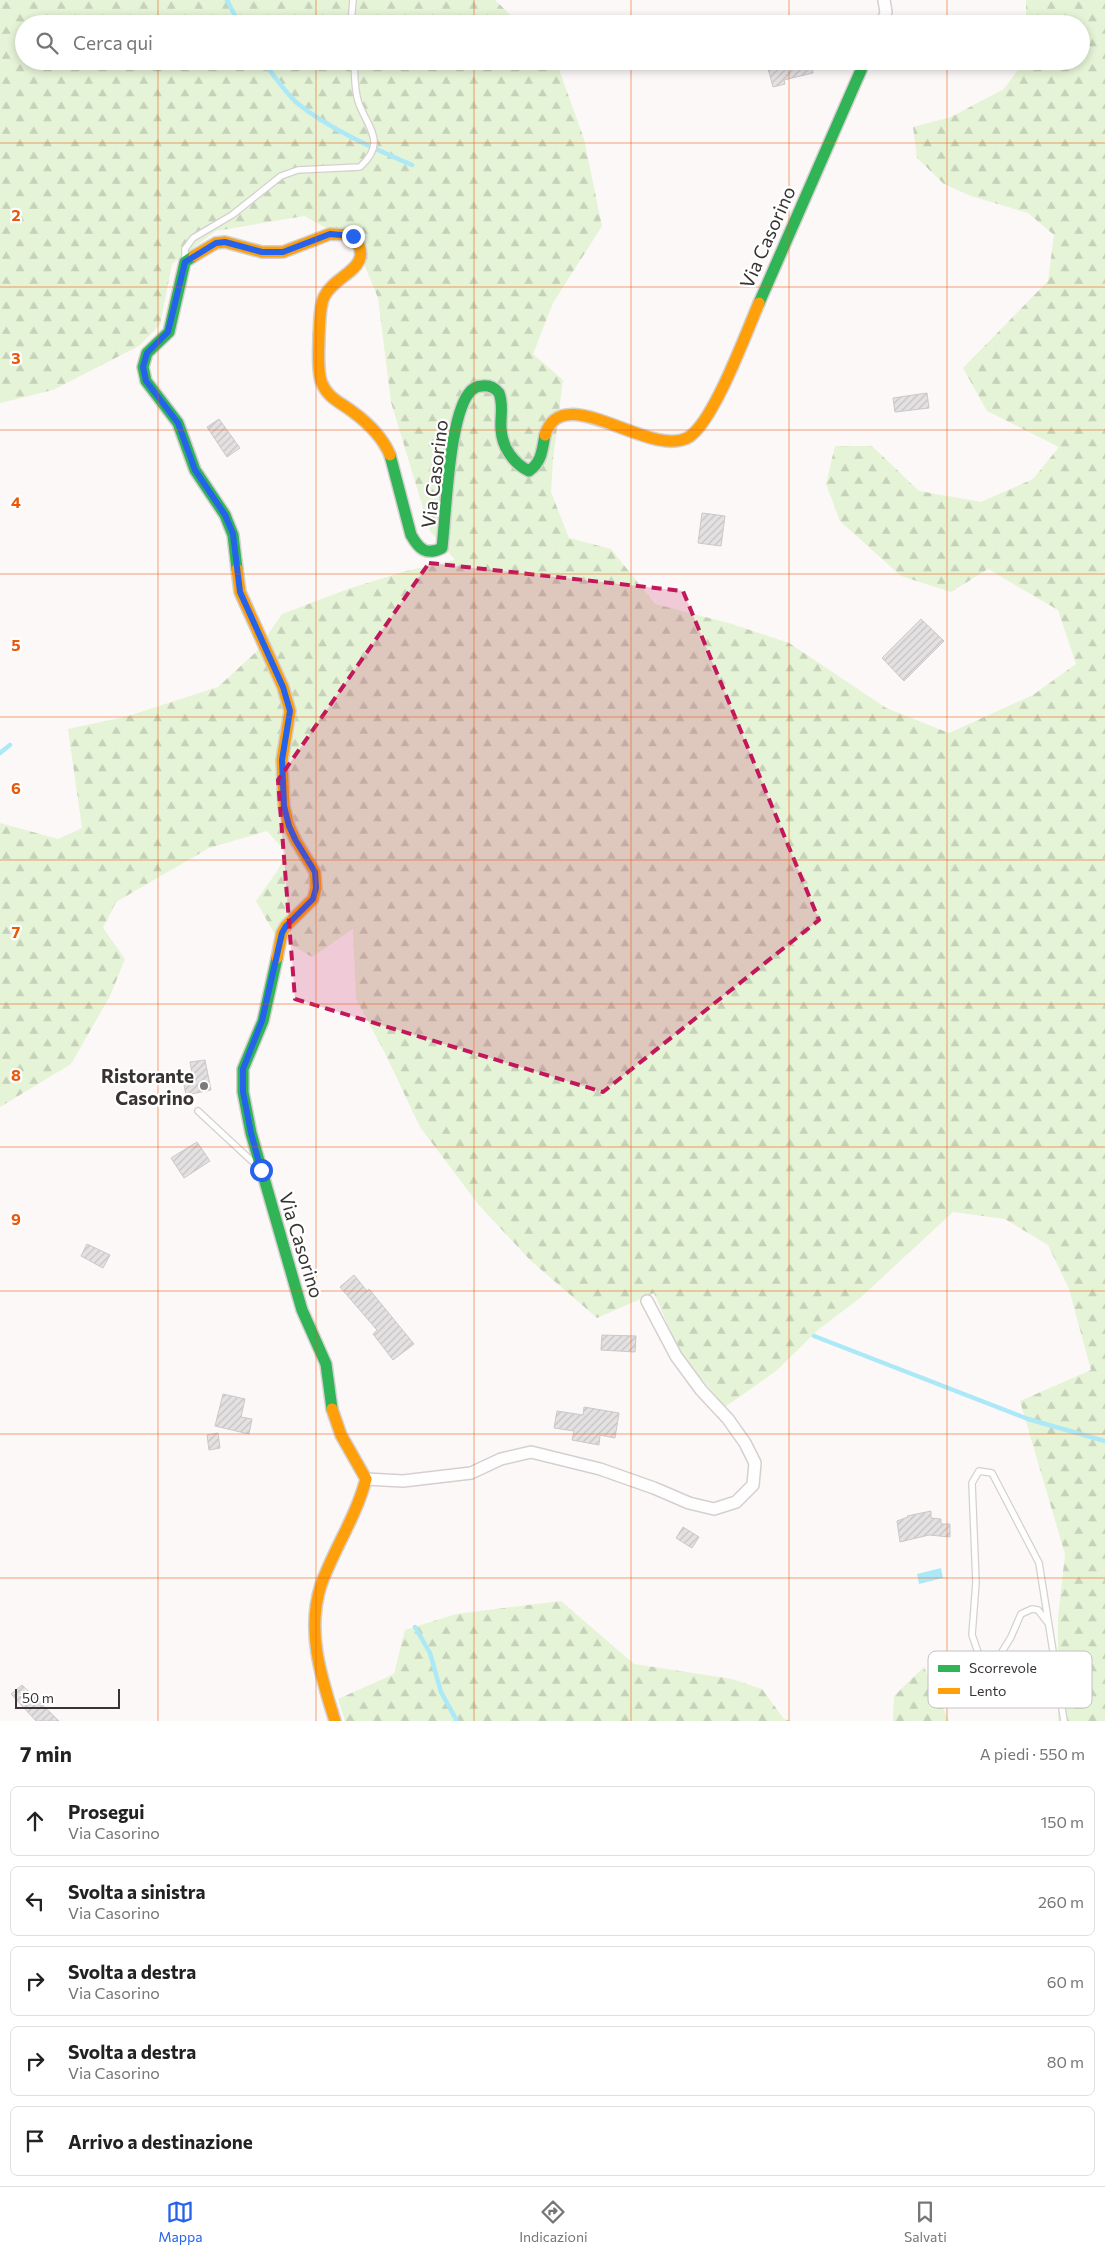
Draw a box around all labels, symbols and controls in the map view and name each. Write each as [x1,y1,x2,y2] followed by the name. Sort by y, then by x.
[15,15,1090,70] search box
[33,29,61,57] icon: search
[73,31,153,54] text: Cerca qui
[734,182,800,292] street label: Via Casorino
[11,205,21,224] text: 2
[342,225,365,248] route end
[11,348,21,367] text: 3
[416,418,452,530] street label: Via Casorino
[11,492,21,511] text: 4
[11,635,21,654] text: 5
[11,778,21,797] text: 6
[12,922,21,941] text: 7
[101,1064,194,1109] place label: Ristorante Casorino
[11,1065,21,1084] text: 8
[198,1080,210,1092] marker: Ristorante Casorino
[250,1159,273,1182] route start
[275,1189,329,1301] street label: Via Casorino
[11,1209,21,1228] text: 9
[928,1651,1092,1708] legend
[969,1659,1037,1676] text: Scorrevole
[969,1682,1006,1699] text: Lento
[15,1686,120,1709] scale bar
[22,1689,54,1706] text: 50 m
[20,1741,72,1766] text: 7 min
[980,1744,1085,1763] text: A piedi · 550 m
[68,1800,145,1823] text: Prosegui
[21,1807,49,1835] icon: ahead
[1041,1812,1084,1831] text: 150 m
[68,1823,160,1842] text: Via Casorino
[68,1880,206,1903] text: Svolta a sinistra
[21,1887,49,1915] icon: left
[1038,1892,1084,1911] text: 260 m
[68,1903,160,1922] text: Via Casorino
[68,1960,196,1983] text: Svolta a destra
[21,1967,49,1995] icon: right
[1047,1972,1084,1991] text: 60 m
[68,1983,160,2002] text: Via Casorino
[68,2040,196,2063] text: Svolta a destra
[21,2047,49,2075] icon: right
[1047,2052,1084,2071] text: 80 m
[68,2063,160,2082] text: Via Casorino
[21,2127,49,2155] icon: arrive
[68,2130,253,2153] text: Arrivo a destinazione
[158,2198,203,2245] tab: Mappa
[519,2198,588,2245] tab: Indicazioni
[904,2198,947,2245] tab: Salvati

